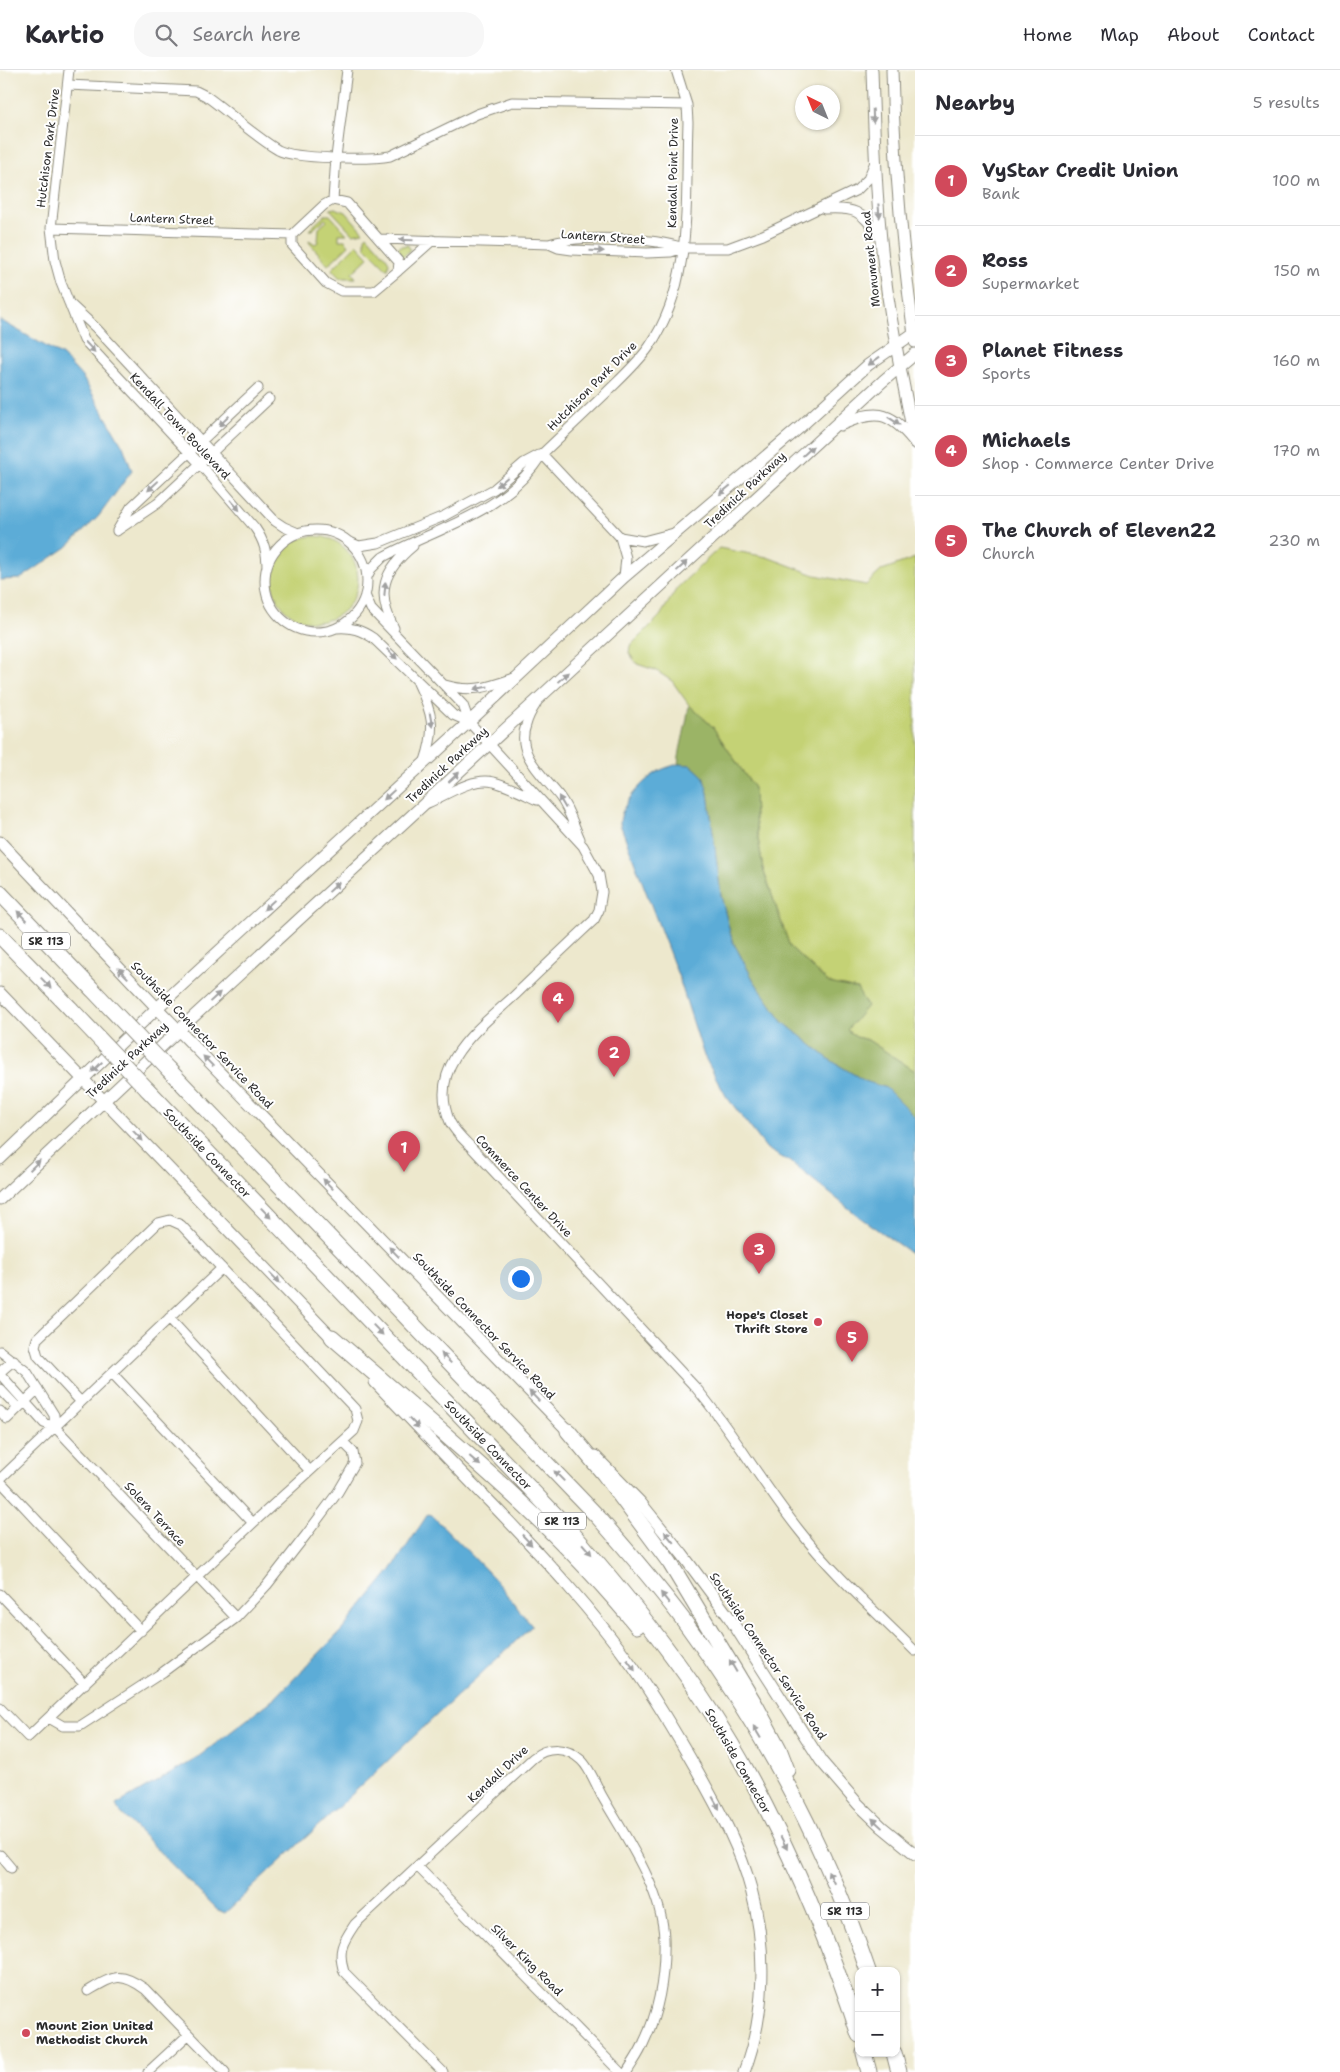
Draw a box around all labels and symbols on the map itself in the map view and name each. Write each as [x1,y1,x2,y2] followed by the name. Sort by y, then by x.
[795,85,840,130] north arrow
[33,87,63,209] street label: Hutchison Park Drive
[870,108,878,124] one-way arrow
[664,117,682,228] street label: Kendall Point Drive
[875,203,883,219] one-way arrow
[129,210,215,228] street label: Lantern Street
[858,210,884,308] street label: Monument Road
[560,226,646,248] street label: Lantern Street
[398,236,414,244] one-way arrow
[589,247,605,255] one-way arrow
[544,338,640,434] street label: Hutchison Park Drive
[84,340,96,352] one-way arrow
[868,355,881,366] one-way arrow
[126,369,234,483] street label: Kendall Town Boulevard
[218,415,230,427] one-way arrow
[887,416,901,426] one-way arrow
[801,445,813,457] one-way arrow
[701,448,789,532] street label: Tredinick Parkway
[497,476,509,488] one-way arrow
[148,480,160,492] one-way arrow
[719,485,732,496] one-way arrow
[229,498,241,510] one-way arrow
[676,560,688,572] one-way arrow
[381,580,389,596] one-way arrow
[386,648,398,660] one-way arrow
[556,671,568,683] one-way arrow
[473,685,489,693] one-way arrow
[427,712,435,728] one-way arrow
[403,723,491,807] street label: Tredinick Parkway
[447,771,459,783] one-way arrow
[383,789,395,801] one-way arrow
[558,795,566,810] one-way arrow
[328,881,340,893] one-way arrow
[264,899,276,911] one-way arrow
[16,910,28,922] one-way arrow
[22,932,70,949] road number: SR 113
[127,958,277,1112] street label: Southside Connector Service Road
[117,967,129,979] one-way arrow
[40,977,52,989] one-way arrow
[542,982,574,1023] pin: 4
[208,991,220,1003] one-way arrow
[83,1018,171,1102] street label: Tredinick Parkway
[598,1036,630,1077] pin: 2
[202,1055,214,1067] one-way arrow
[92,1061,104,1073] one-way arrow
[160,1105,254,1202] street label: Southside Connector
[132,1130,144,1142] one-way arrow
[388,1131,420,1172] pin: 1
[472,1131,576,1241] street label: Commerce Center Drive
[29,1159,41,1171] one-way arrow
[322,1179,334,1191] one-way arrow
[259,1207,271,1219] one-way arrow
[743,1233,775,1274] pin: 3
[388,1247,400,1259] one-way arrow
[409,1249,559,1403] street label: Southside Connector Service Road
[508,1266,534,1292] your location
[269,1272,281,1284] one-way arrow
[726,1307,808,1337] place label: Hope's Closet Thrift Store
[812,1316,824,1328] marker: Hope's Closet Thrift Store
[836,1321,868,1362] pin: 5
[372,1324,384,1336] one-way arrow
[440,1353,452,1365] one-way arrow
[528,1391,540,1403] one-way arrow
[441,1397,535,1494] street label: Southside Connector
[408,1417,420,1429] one-way arrow
[468,1455,481,1466] one-way arrow
[553,1470,565,1482] one-way arrow
[121,1478,189,1550] street label: Solera Terrace
[538,1512,586,1530] road number: SR 113
[663,1531,674,1544] one-way arrow
[521,1534,533,1546] one-way arrow
[581,1543,592,1556] one-way arrow
[706,1569,830,1743] street label: Southside Connector Service Road
[660,1592,671,1605] one-way arrow
[626,1658,636,1672] one-way arrow
[729,1659,737,1674] one-way arrow
[701,1705,775,1817] street label: Southside Connector
[752,1726,761,1739] one-way arrow
[464,1742,532,1806] street label: Kendall Drive
[711,1797,720,1810] one-way arrow
[872,1817,884,1829] one-way arrow
[780,1836,788,1850] one-way arrow
[827,1870,835,1884] one-way arrow
[821,1902,869,1920] road number: SR 113
[488,1921,567,2000] street label: Silver King Road
[36,2018,153,2048] place label: Mount Zion United Methodist Church
[20,2027,32,2039] marker: Mount Zion United Methodist Church

